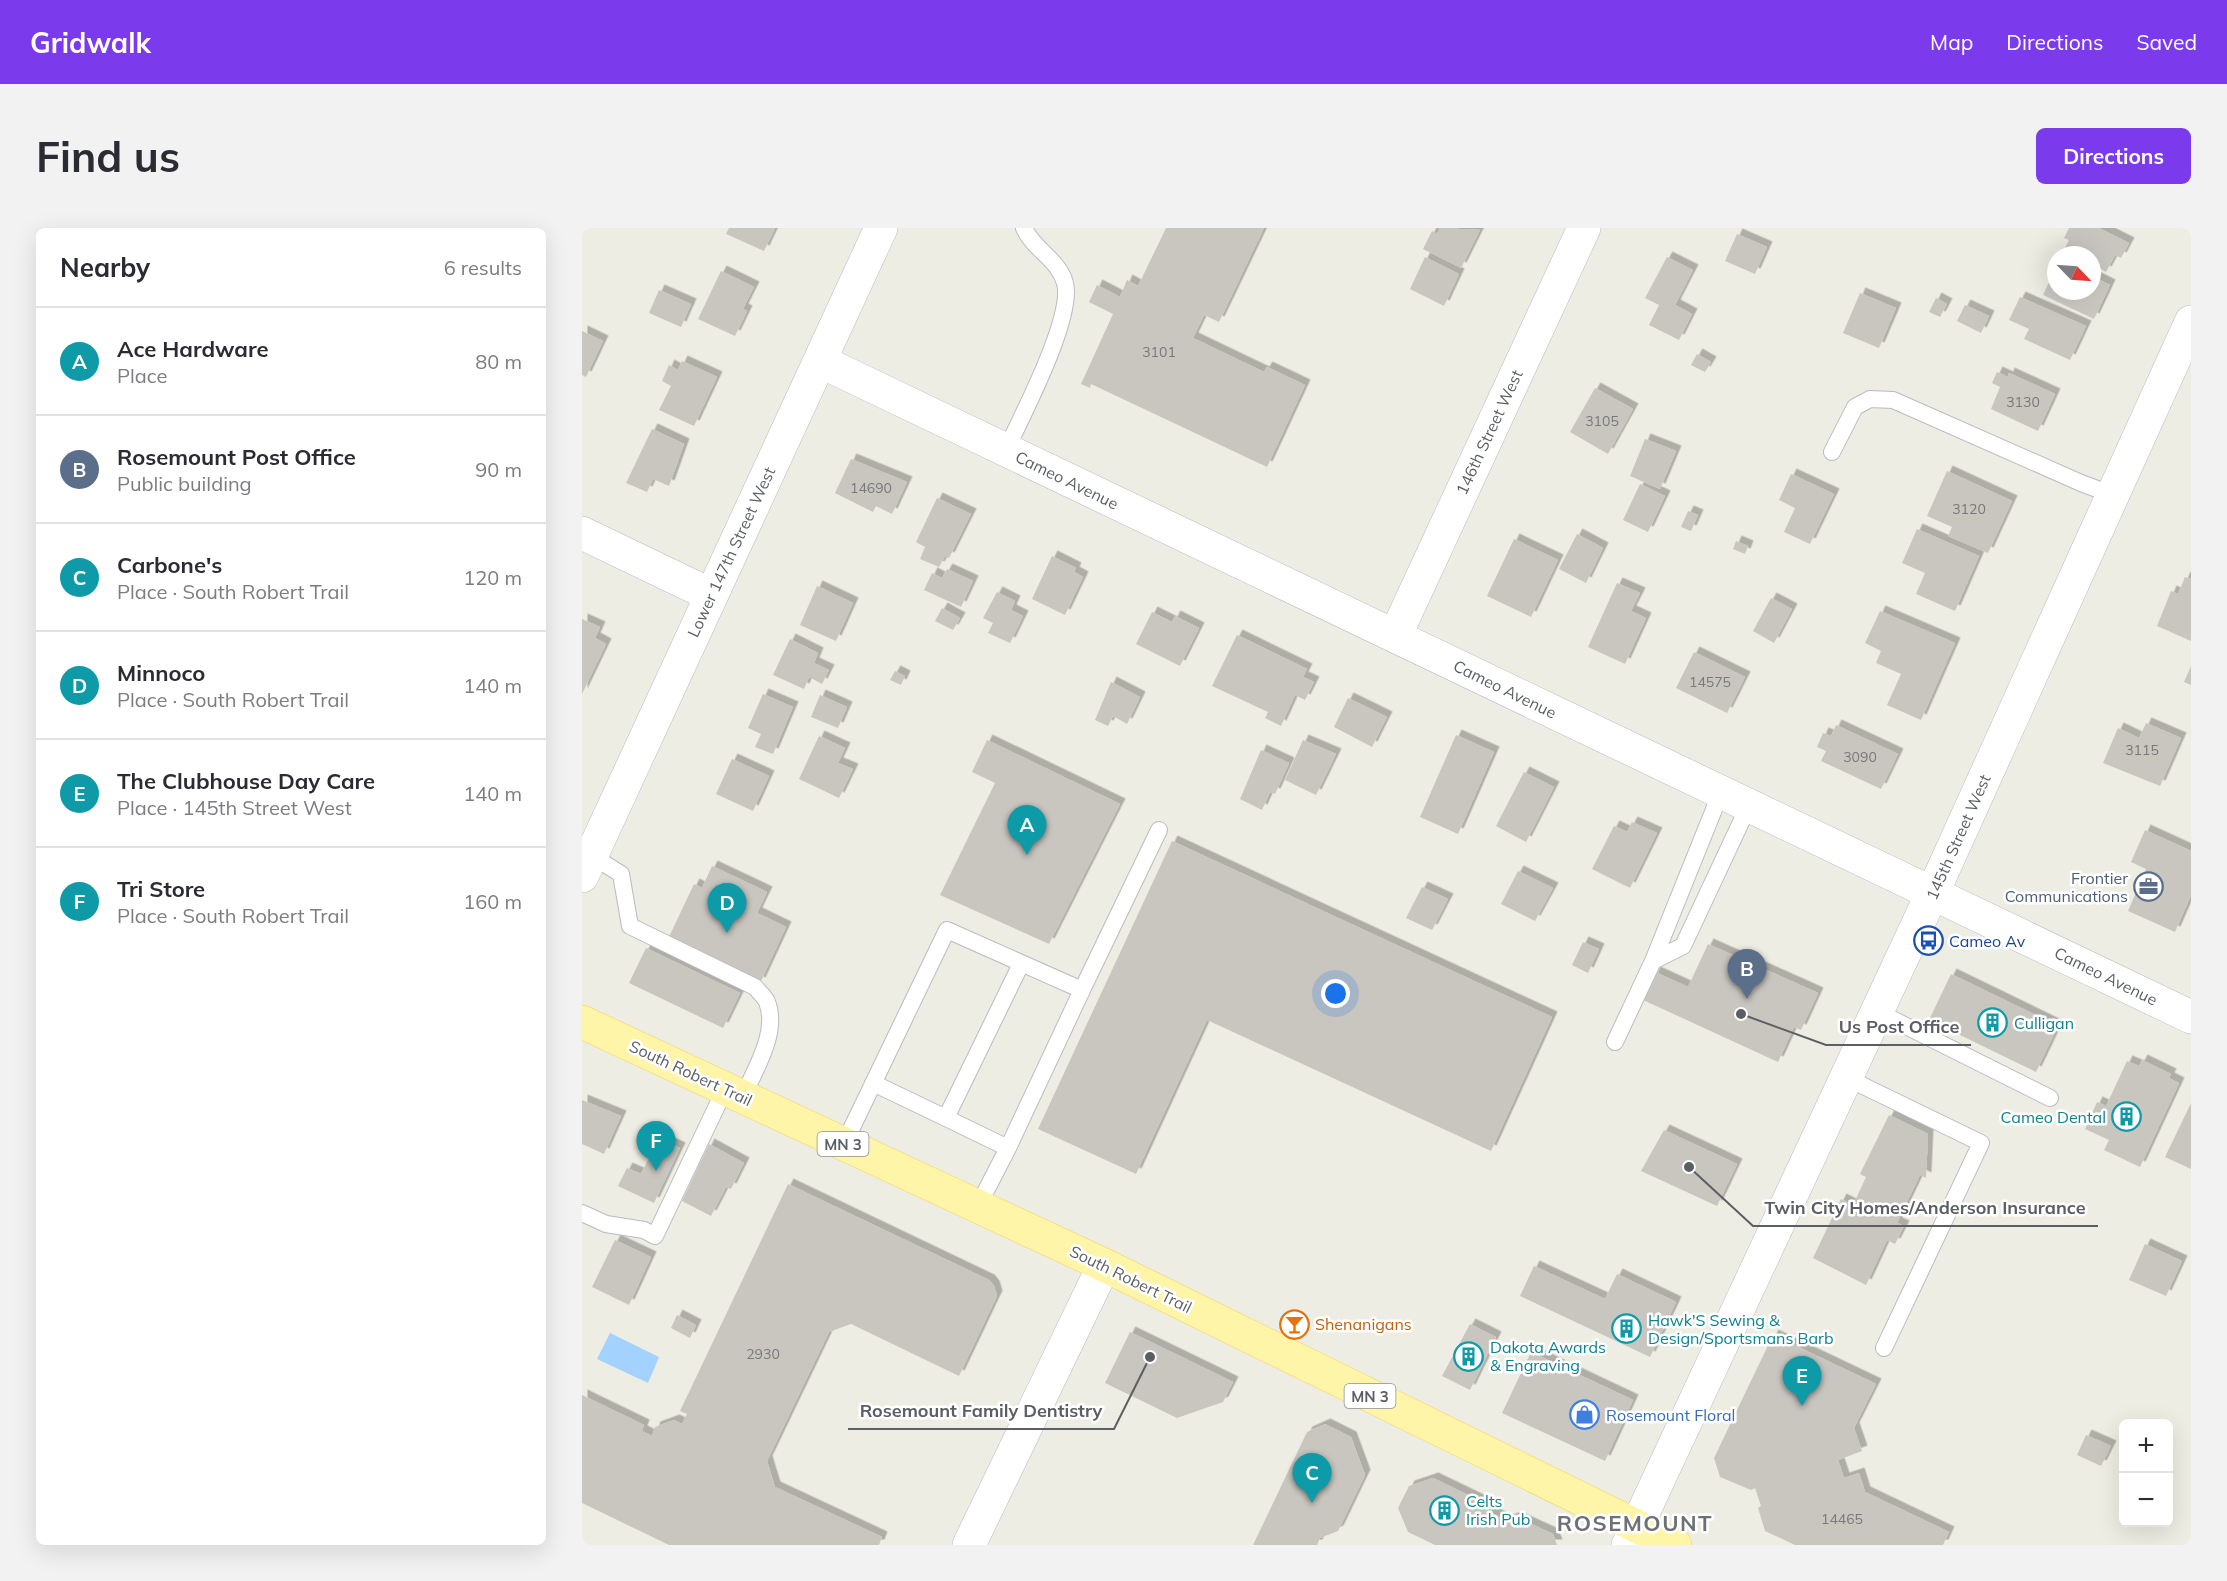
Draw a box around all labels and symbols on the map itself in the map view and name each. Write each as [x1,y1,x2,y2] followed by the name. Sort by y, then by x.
[2047,246,2101,300] north arrow
[1142,343,1176,361] house number: 3101
[1451,366,1527,498] street label: 146th Street West
[2006,393,2040,411] house number: 3130
[1585,412,1619,430] house number: 3105
[1012,446,1122,514] street label: Cameo Avenue
[683,463,779,640] street label: Lower 147th Street West
[850,479,892,497] house number: 14690
[1952,500,1986,518] house number: 3120
[1450,655,1560,723] street label: Cameo Avenue
[1689,673,1731,691] house number: 14575
[2125,741,2159,759] house number: 3115
[1843,748,1877,766] house number: 3090
[1921,771,1995,903] street label: 145th Street West
[1008,806,1046,855] pin: A
[2005,868,2128,906] place label: Frontier Communications
[2133,871,2165,903] office icon: Frontier Communications
[708,884,746,933] pin: D
[1912,925,1944,957] bus stop icon: Cameo Av
[1949,931,2026,951] place label: Cameo Av
[2051,942,2161,1010] street label: Cameo Avenue
[1728,950,1766,999] pin: B
[1321,979,1350,1008] your location
[1977,1007,2009,1039] building icon: Culligan
[1826,1009,1971,1045] callout: Us Post Office
[2014,1013,2074,1033] place label: Culligan
[1839,1015,1959,1038] text: Us Post Office
[626,1036,756,1110] street label: South Robert Trail
[2111,1101,2143,1133] building icon: Cameo Dental
[2001,1107,2106,1127] place label: Cameo Dental
[636,1122,676,1171] pin: F
[818,1132,868,1156] road number: MN 3
[1753,1190,2098,1226] callout: Twin City Homes/Anderson Insurance
[1764,1196,2086,1219] text: Twin City Homes/Anderson Insurance
[1067,1241,1195,1317] street label: South Robert Trail
[1278,1308,1310,1340] bar icon: Shenanigans
[1648,1310,1834,1348] place label: Hawk'S Sewing & Design/Sportsmans Barb
[1611,1313,1643,1345] building icon: Hawk'S Sewing & Design/Sportsmans Barb
[1315,1314,1412,1334] place label: Shenanigans
[1490,1337,1606,1375] place label: Dakota Awards & Engraving
[1453,1340,1485,1372] building icon: Dakota Awards & Engraving
[746,1345,780,1363] house number: 2930
[1782,1356,1822,1406] pin: E
[1344,1384,1396,1408] road number: MN 3
[848,1393,1114,1429] callout: Rosemount Family Dentistry
[860,1399,1103,1422] text: Rosemount Family Dentistry
[1569,1399,1601,1431] shop icon: Rosemount Floral
[1606,1405,1735,1425] place label: Rosemount Floral
[1292,1454,1332,1503] pin: C
[1466,1491,1530,1529] place label: Celts Irish Pub
[1429,1494,1461,1526] building icon: Celts Irish Pub
[1557,1509,1713,1537] district label: ROSEMOUNT
[1821,1510,1863,1528] house number: 14465

